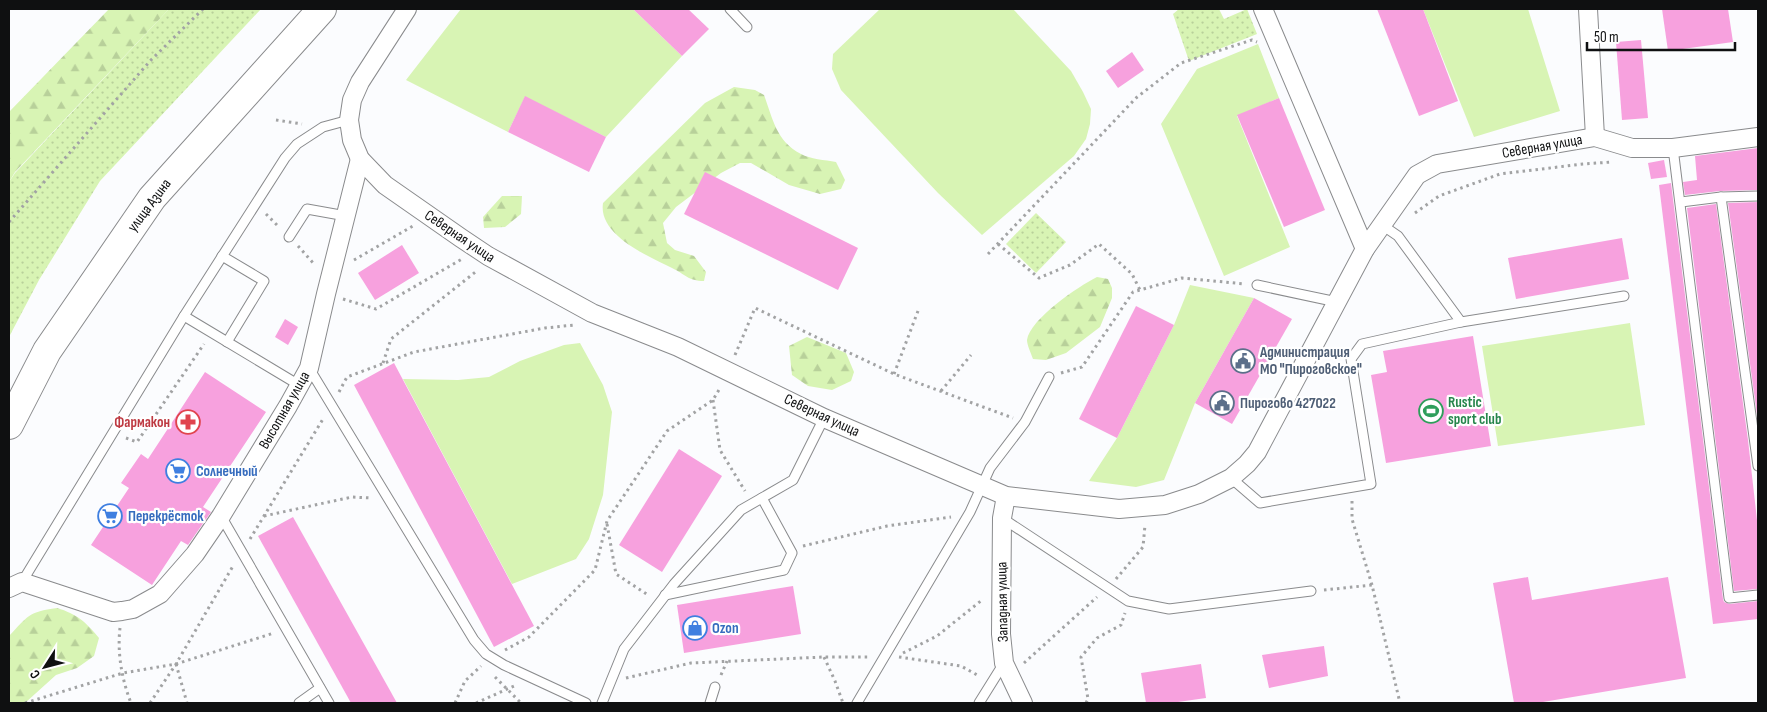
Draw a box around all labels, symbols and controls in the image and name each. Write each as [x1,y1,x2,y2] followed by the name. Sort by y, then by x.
[1587,20,1734,52] scale bar
[1594,28,1619,47] text: 50 m
[1500,130,1584,163] street label: Северная улица
[123,175,176,236] street label: улица Азина
[421,206,499,267] street label: Северная улица
[1259,343,1362,379] place label: Администрация МО "Пироговское"
[1230,348,1256,374] public building icon: Администрация МО "Пироговское"
[255,368,314,453] street label: Высотная улица
[781,390,863,441] street label: Северная улица
[1209,390,1235,416] public building icon: Пирогово 427022
[1448,393,1501,429] place label: Rustic sport club
[1240,394,1336,413] place label: Пирогово 427022
[1418,398,1444,424] sports icon: Rustic sport club
[175,409,201,435] pharmacy icon: Фармакон
[114,413,170,432] place label: Фармакон
[165,458,191,484] supermarket icon: Солнечный
[196,462,258,481] place label: Солнечный
[97,503,123,529] supermarket icon: Перекрёсток
[128,507,204,526] place label: Перекрёсток
[992,561,1013,642] street label: Западная улица
[682,615,708,641] shop icon: Ozon
[712,619,739,638] place label: Ozon
[20,642,70,692] north arrow
[26,666,44,682] text: С

